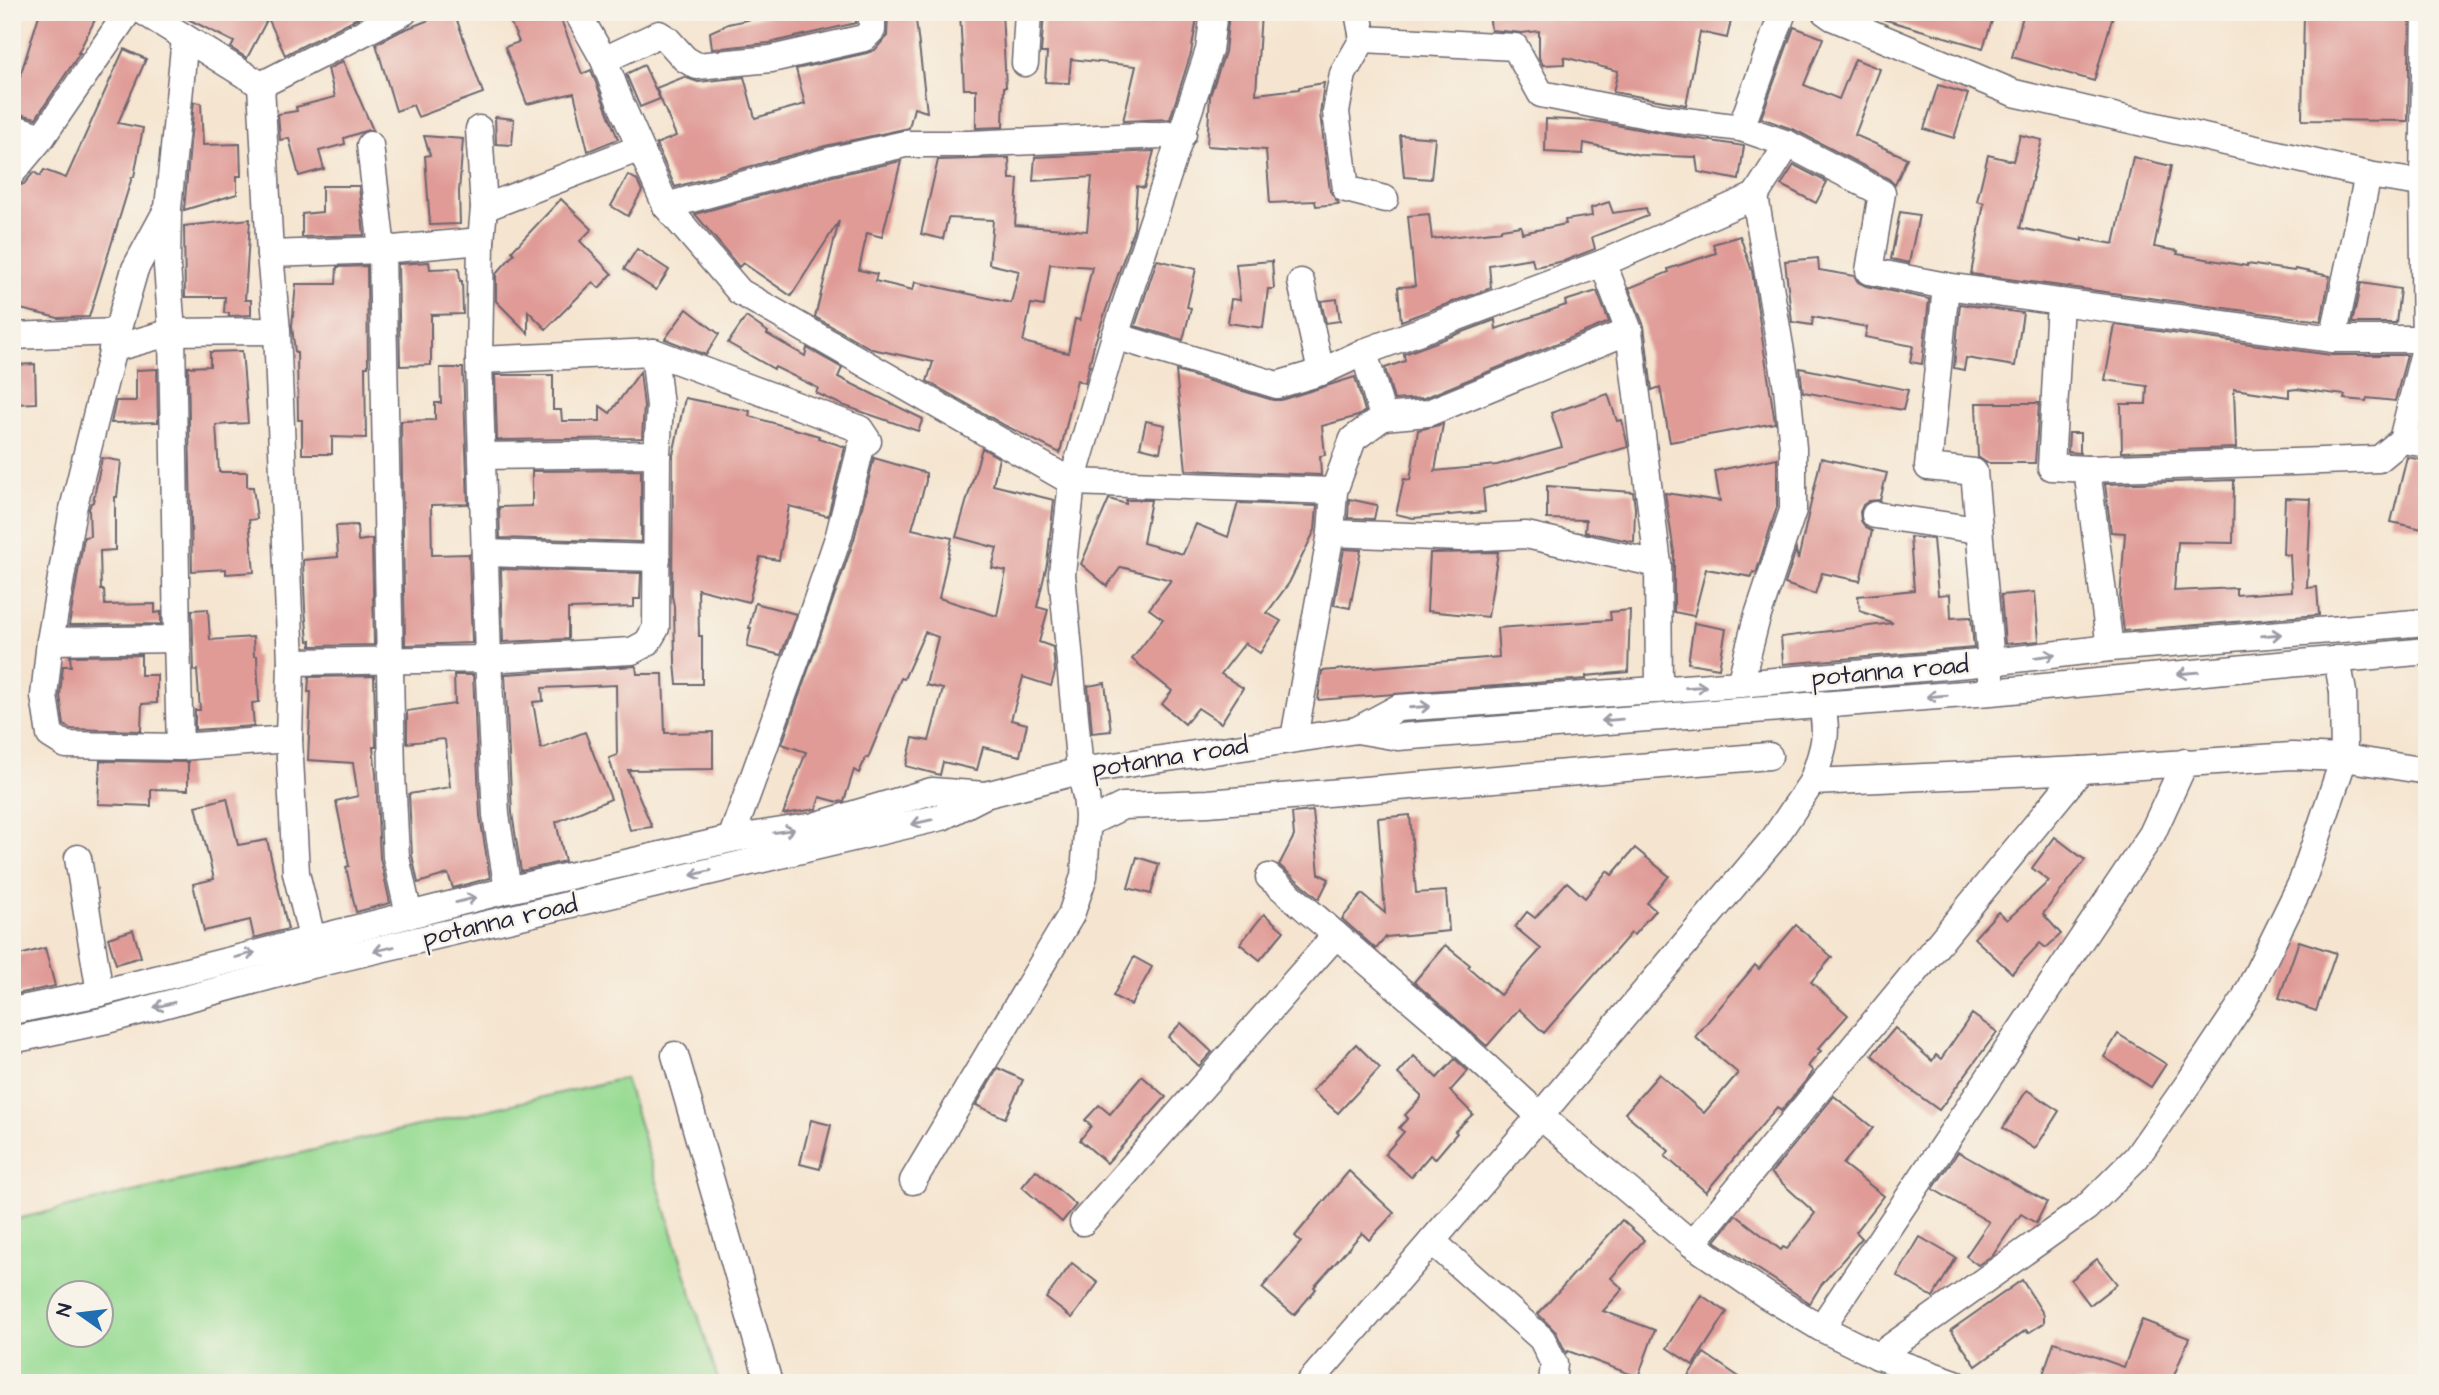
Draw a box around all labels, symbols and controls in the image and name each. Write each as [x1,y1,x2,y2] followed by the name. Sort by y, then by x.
[2259,628,2282,641] one-way arrow
[1810,646,1970,696] street label: potanna road
[2033,649,2056,662] one-way arrow
[2177,667,2200,680] one-way arrow
[1684,681,1707,694] one-way arrow
[1926,689,1949,702] one-way arrow
[1409,700,1431,713] one-way arrow
[1602,714,1624,727] one-way arrow
[1089,727,1251,787] street label: potanna road
[911,815,934,829] one-way arrow
[772,824,795,837] one-way arrow
[690,867,713,880] one-way arrow
[419,886,581,956] street label: potanna road
[454,893,477,906] one-way arrow
[373,942,396,956] one-way arrow
[234,948,256,961] one-way arrow
[153,999,175,1012] one-way arrow
[46,1280,116,1350] north arrow
[50,1301,80,1319] text: N

